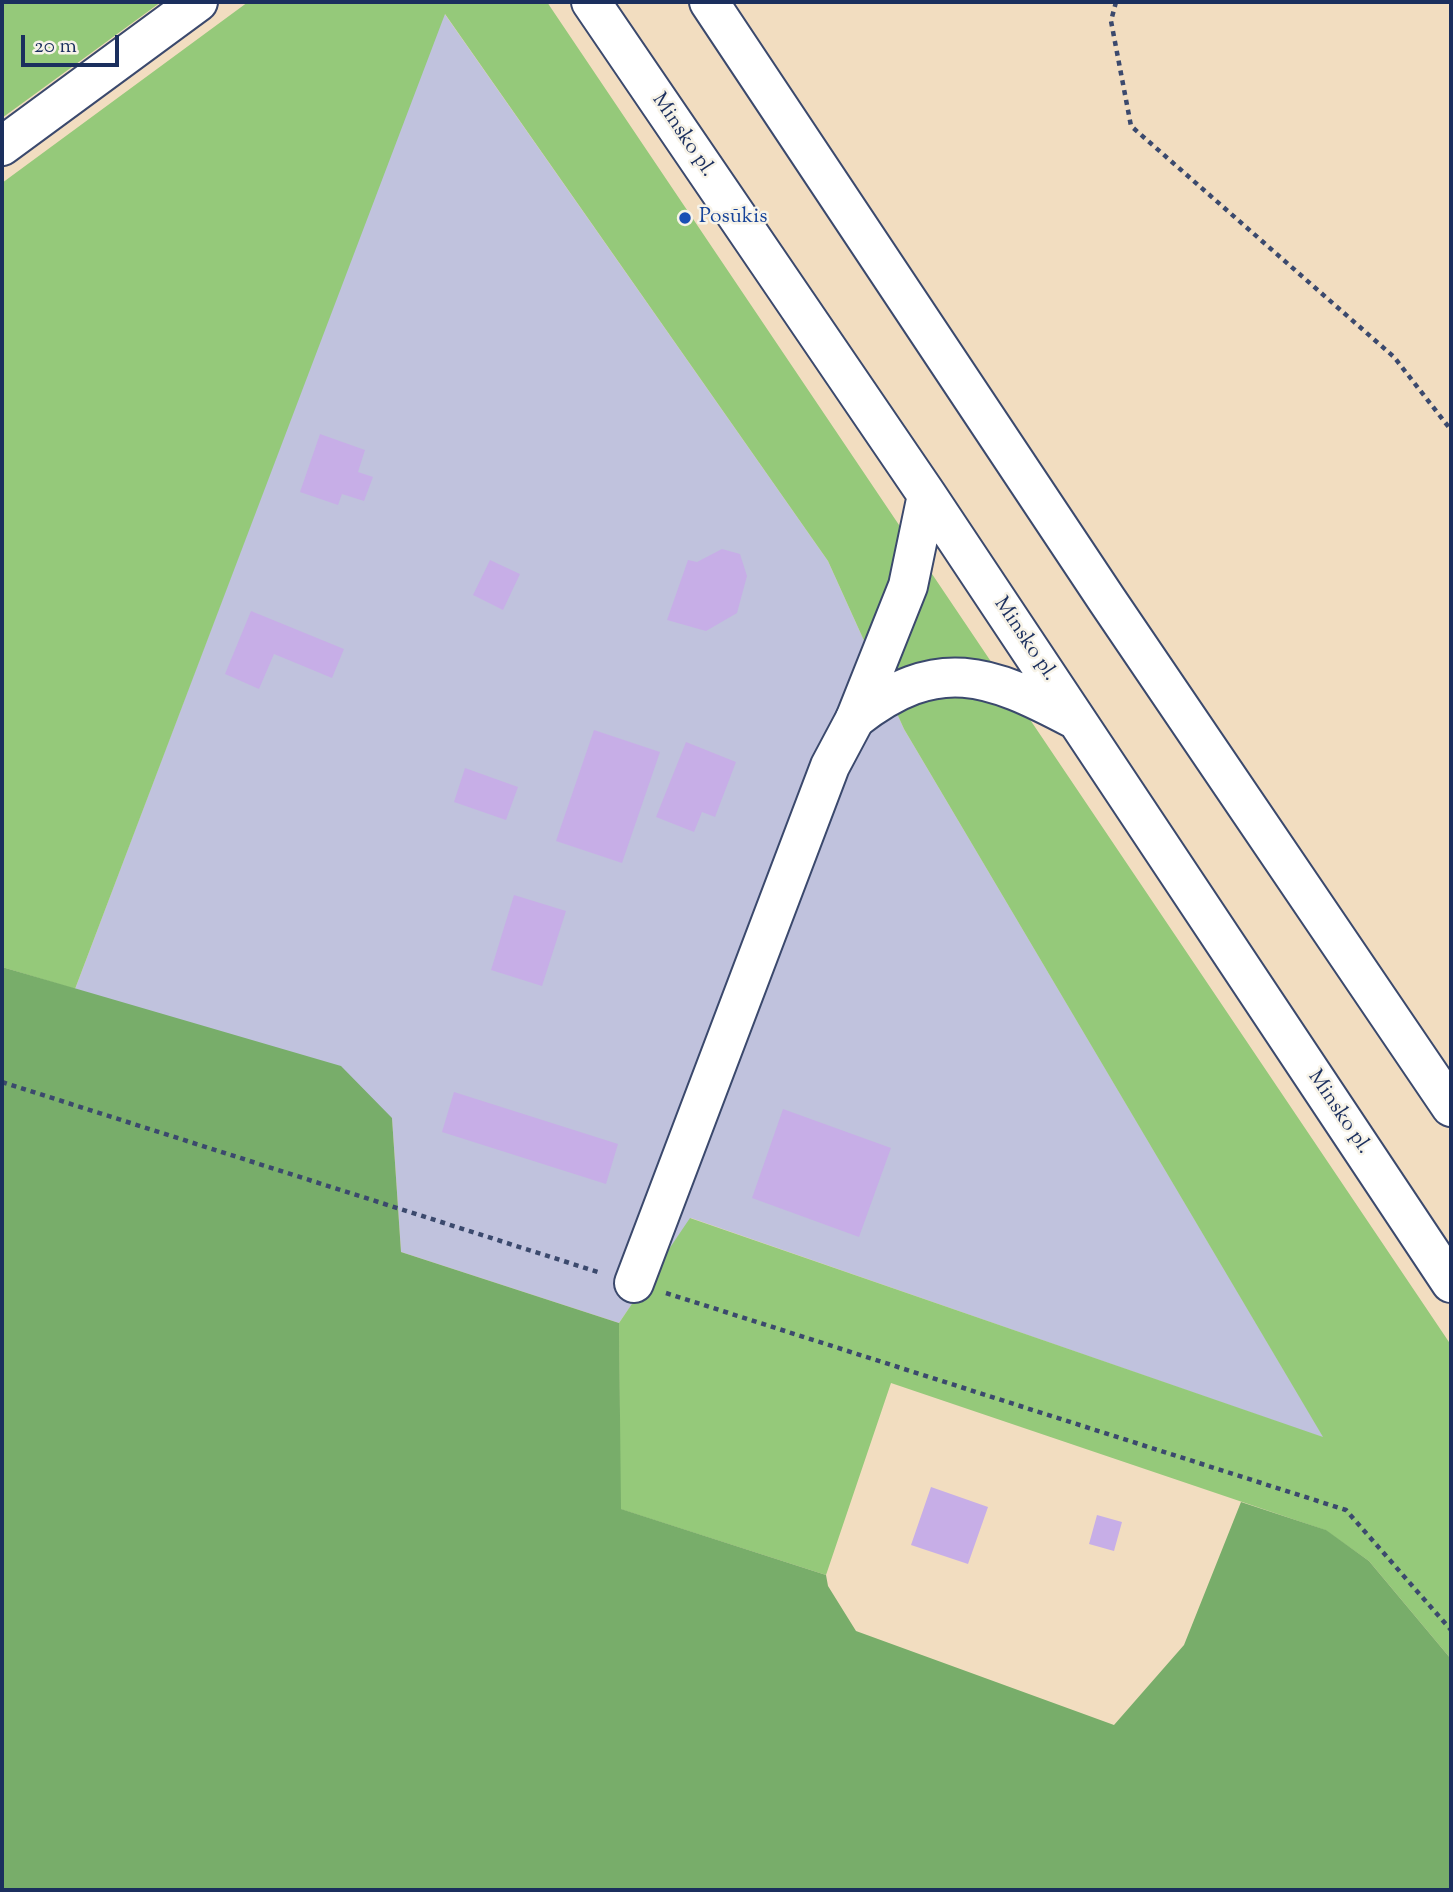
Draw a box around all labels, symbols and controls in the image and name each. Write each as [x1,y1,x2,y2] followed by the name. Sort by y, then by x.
[24,21,122,65] scale bar
[34,32,77,62] text: 20 m
[645,89,719,183] street label: Minsko pl.
[699,205,767,231] place label: Posūkis
[677,210,693,226] marker: Posūkis
[987,593,1061,687] street label: Minsko pl.
[1301,1066,1375,1160] street label: Minsko pl.

